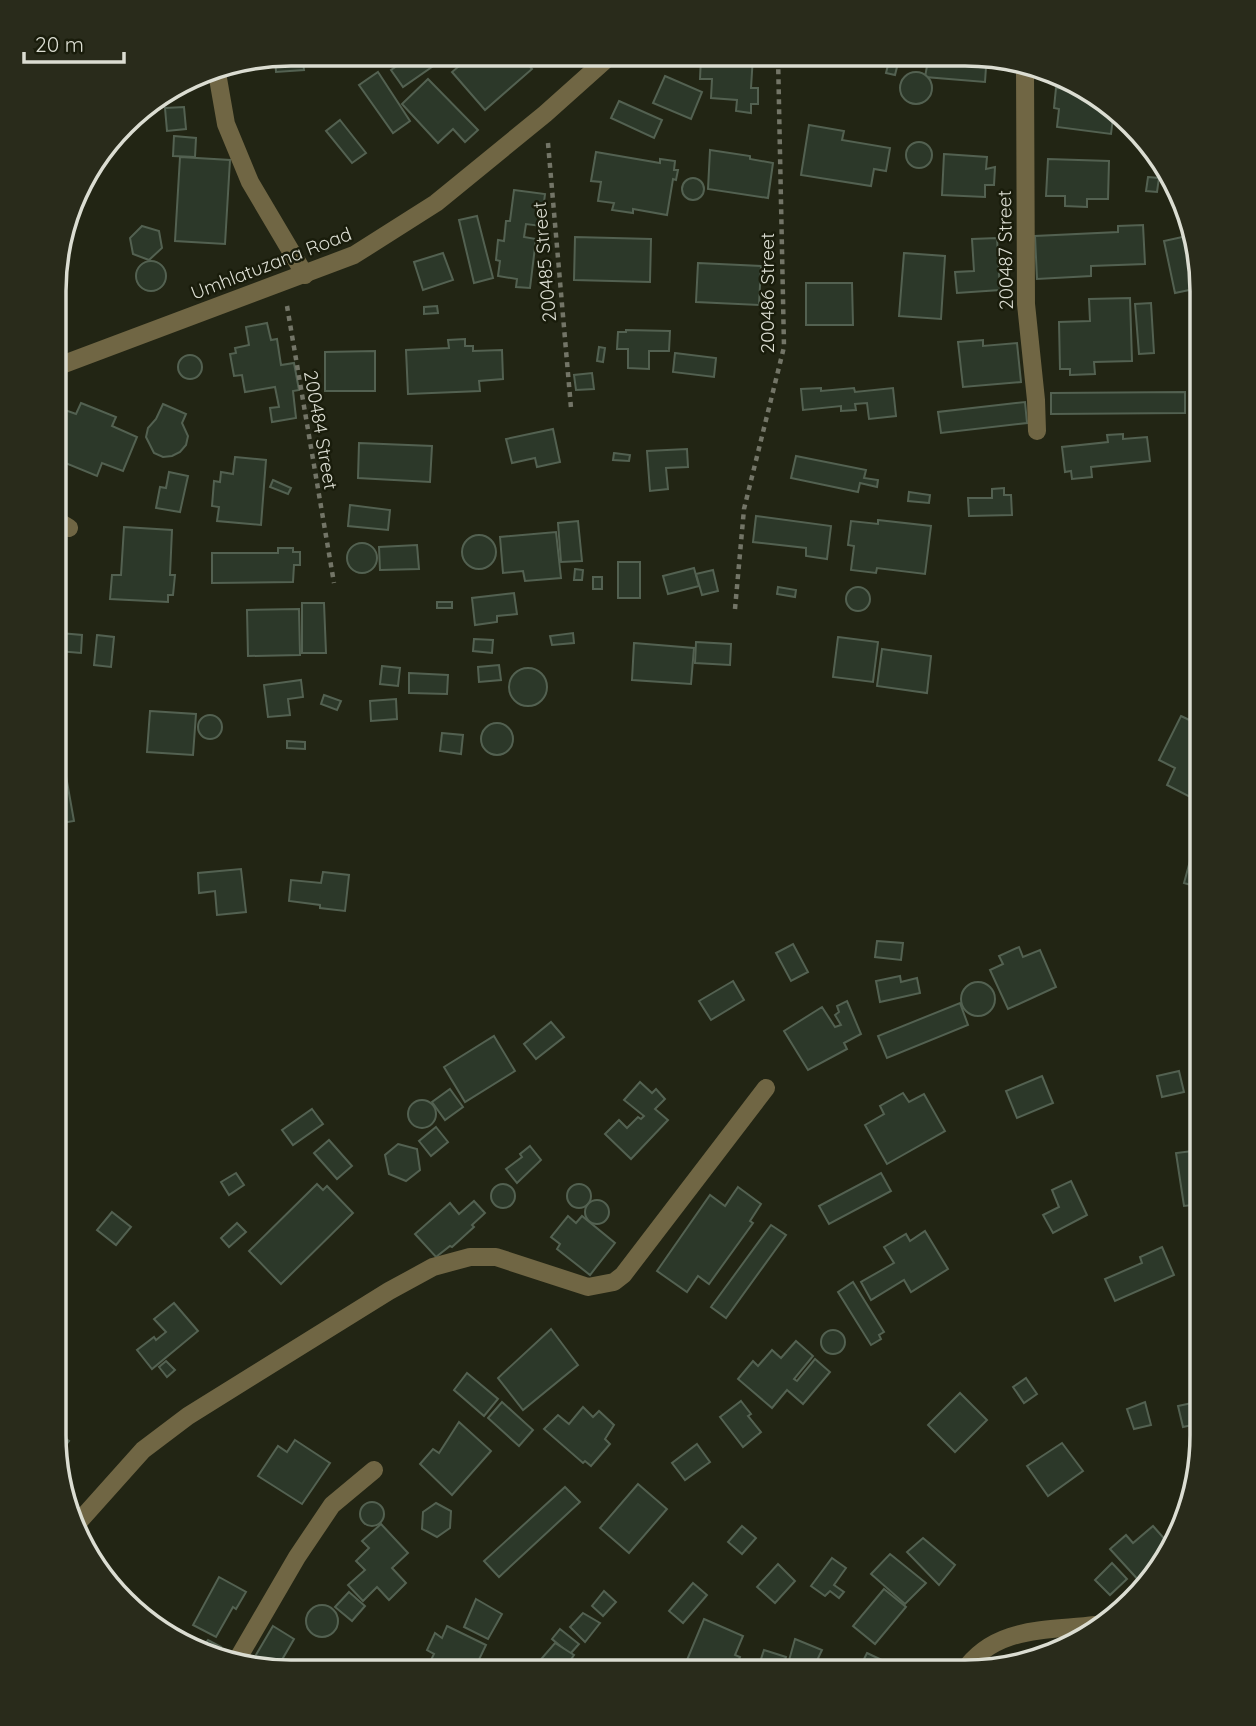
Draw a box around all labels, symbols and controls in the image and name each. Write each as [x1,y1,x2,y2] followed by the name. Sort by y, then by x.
[24,21,124,65] scale bar
[35,31,84,57] text: 20 m
[992,190,1018,310] street label: 200487 Street
[527,201,561,323] street label: 200485 Street
[187,221,355,305] street label: Umhlatuzana Road
[755,233,779,353] street label: 200486 Street
[299,369,343,491] street label: 200484 Street

